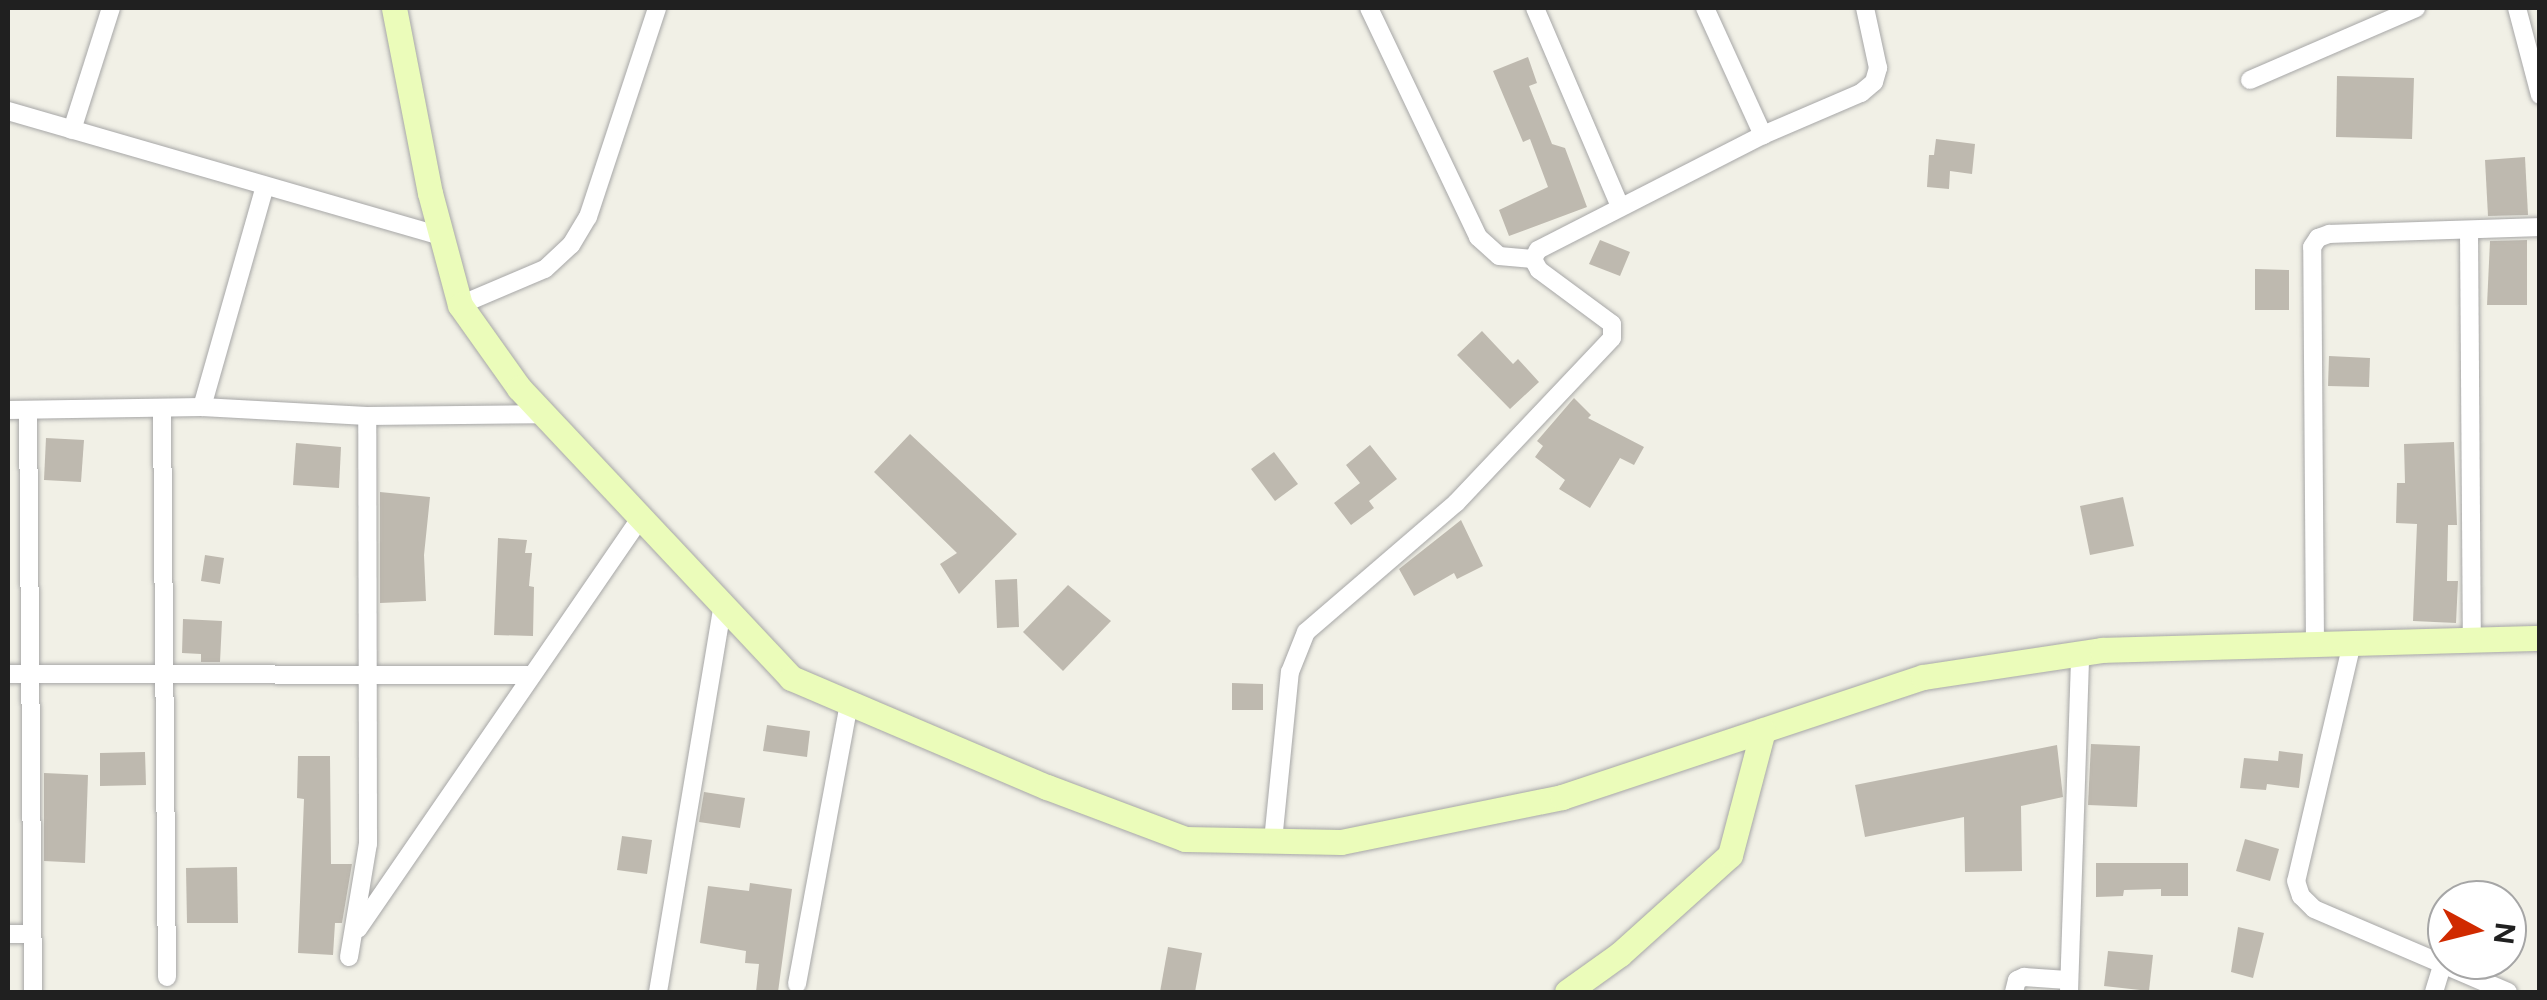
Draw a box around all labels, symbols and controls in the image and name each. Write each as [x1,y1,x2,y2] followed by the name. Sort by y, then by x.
[2427,880,2527,980] north arrow
[2487,921,2523,946] text: N

